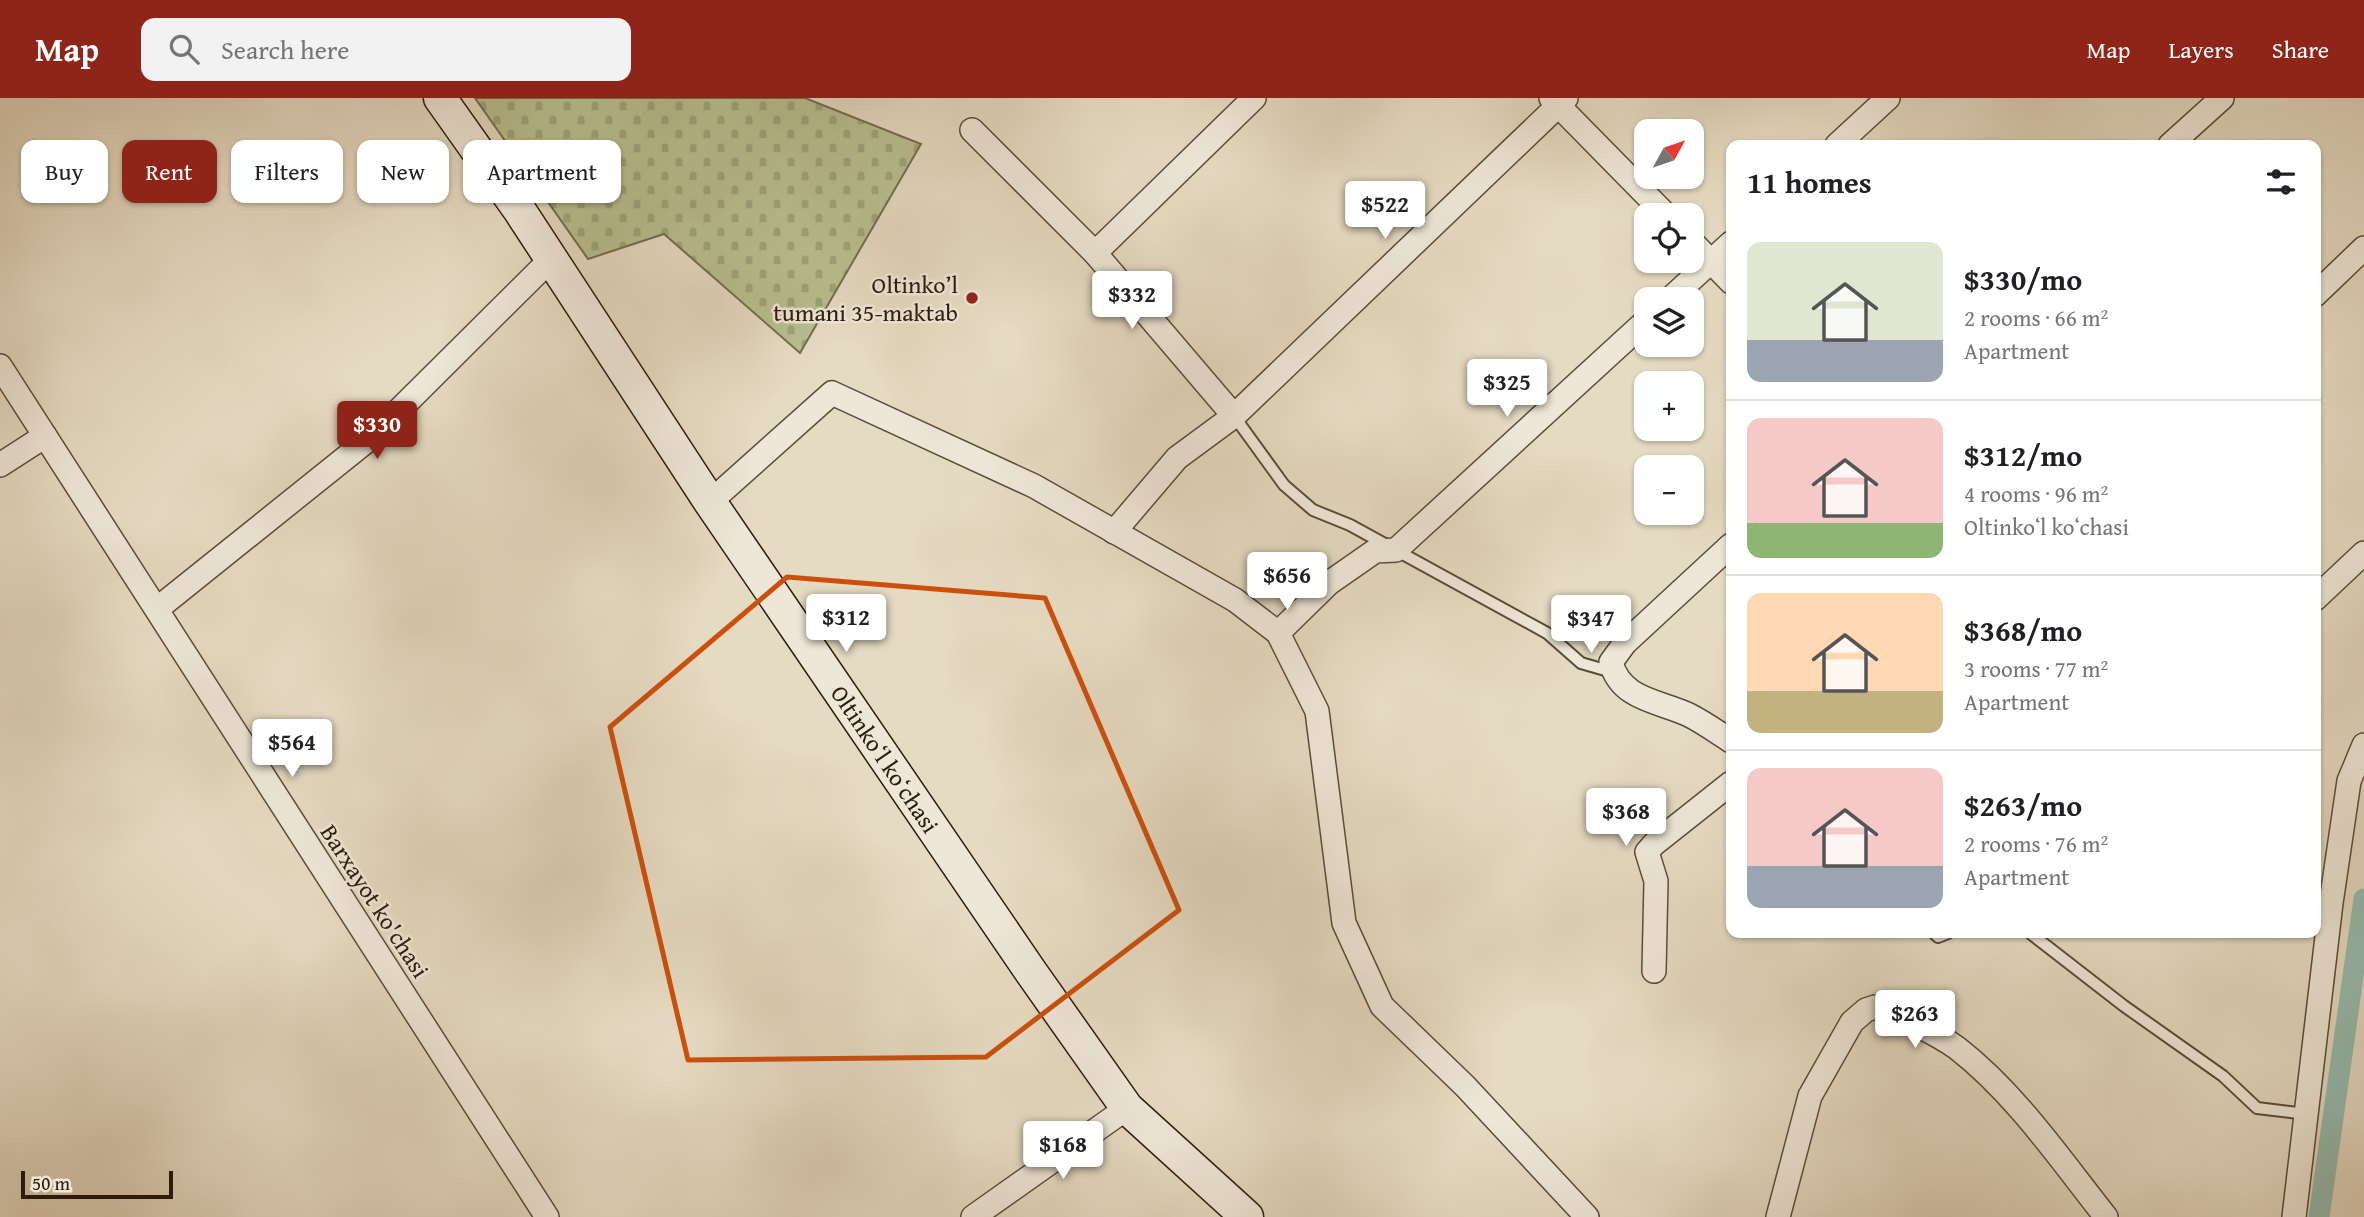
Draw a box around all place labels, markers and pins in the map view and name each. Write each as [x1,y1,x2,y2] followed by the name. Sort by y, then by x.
[1344,181,1426,241] pin: $522
[773,267,958,330] place label: Oltinko’l tumani 35-maktab
[1091,272,1173,331] pin: $332
[964,290,980,306] marker: Oltinko’l tumani 35-maktab
[1466,360,1548,419] pin: $325
[336,402,418,461] pin: $330
[1246,552,1328,612] pin: $656
[805,594,887,654] pin: $312
[1550,596,1632,655] pin: $347
[251,720,333,779] pin: $564
[1585,788,1667,848] pin: $368
[1874,990,1956,1050] pin: $263
[1022,1122,1104,1181] pin: $168

